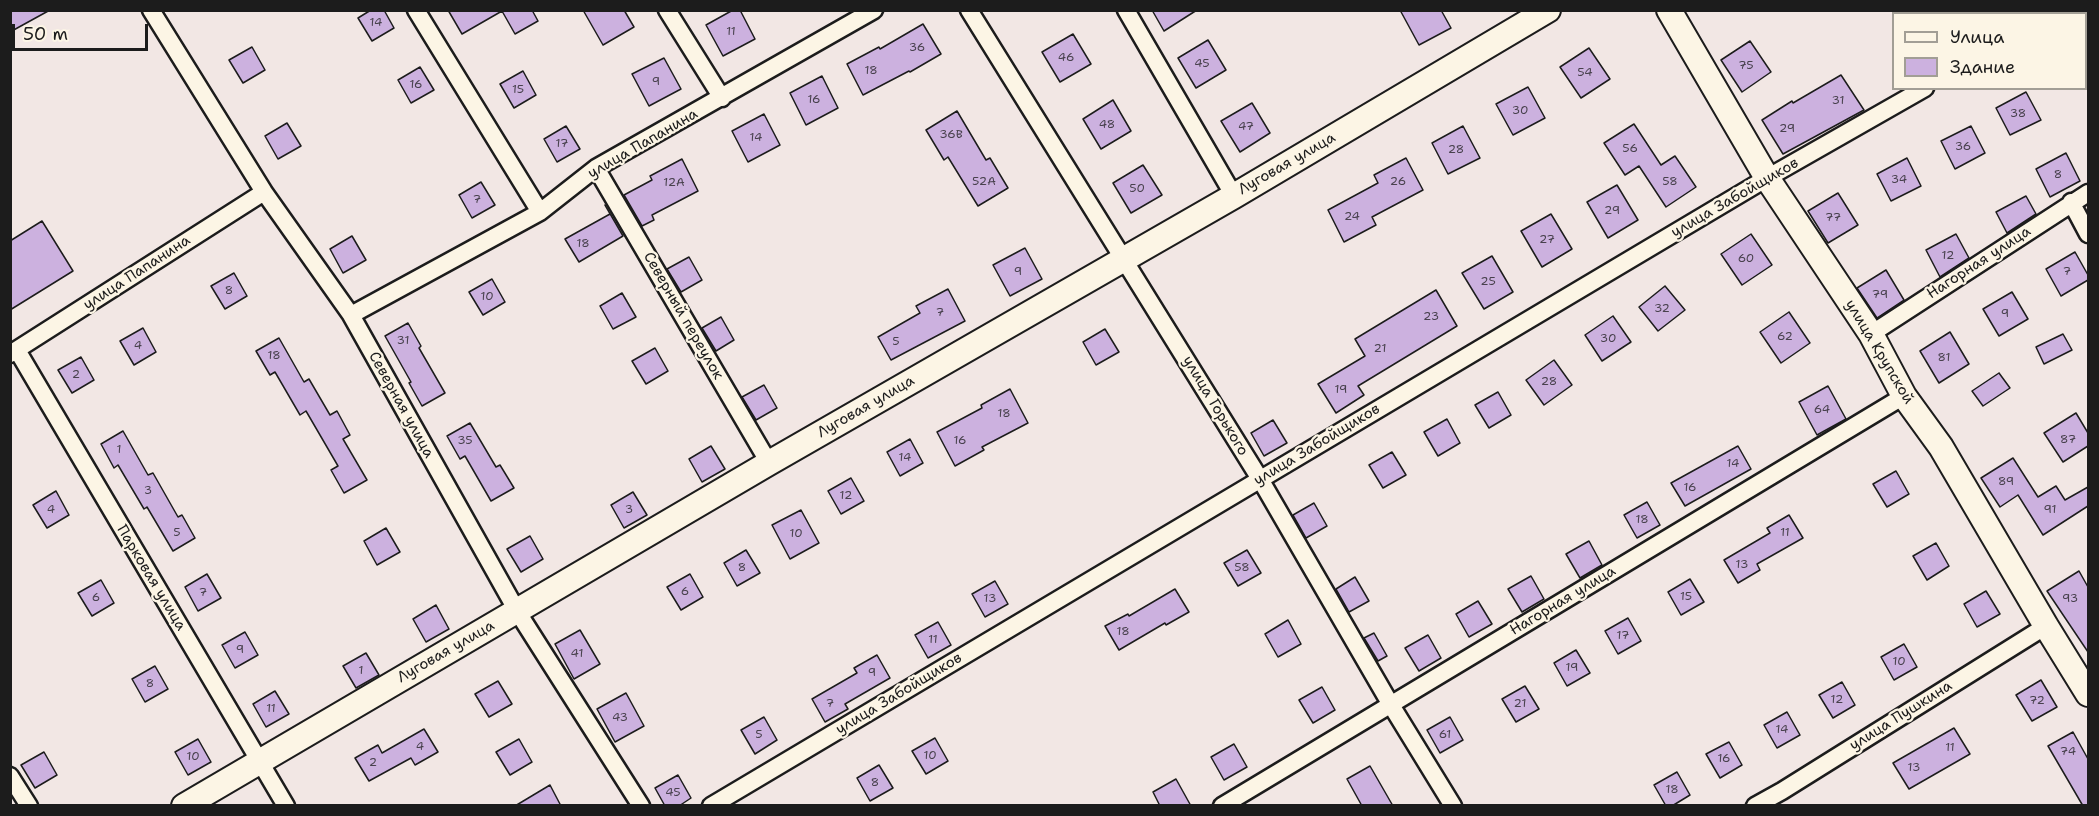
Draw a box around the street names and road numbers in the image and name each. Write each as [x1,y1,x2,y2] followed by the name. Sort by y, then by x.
[585,105,701,183] street label: улица Папанина
[1235,129,1339,199] street label: Луговая улица
[1668,154,1802,242] street label: улица Забойщиков
[1924,223,2034,303] street label: Нагорная улица
[80,232,194,314] street label: улица Папанина
[639,249,727,383] street label: Северный переулок
[1841,296,1917,408] street label: улица Крупской
[364,349,438,461] street label: Северная улица
[1178,353,1252,459] street label: улица Горького
[814,372,918,442] street label: Луговая улица
[1251,400,1383,490] street label: улица Забойщиков
[112,522,190,634] street label: Парковая улица
[1507,562,1619,640] street label: Нагорная улица
[394,617,498,687] street label: Луговая улица
[833,649,965,739] street label: улица Забойщиков
[1846,677,1956,755] street label: улица Пушкина

